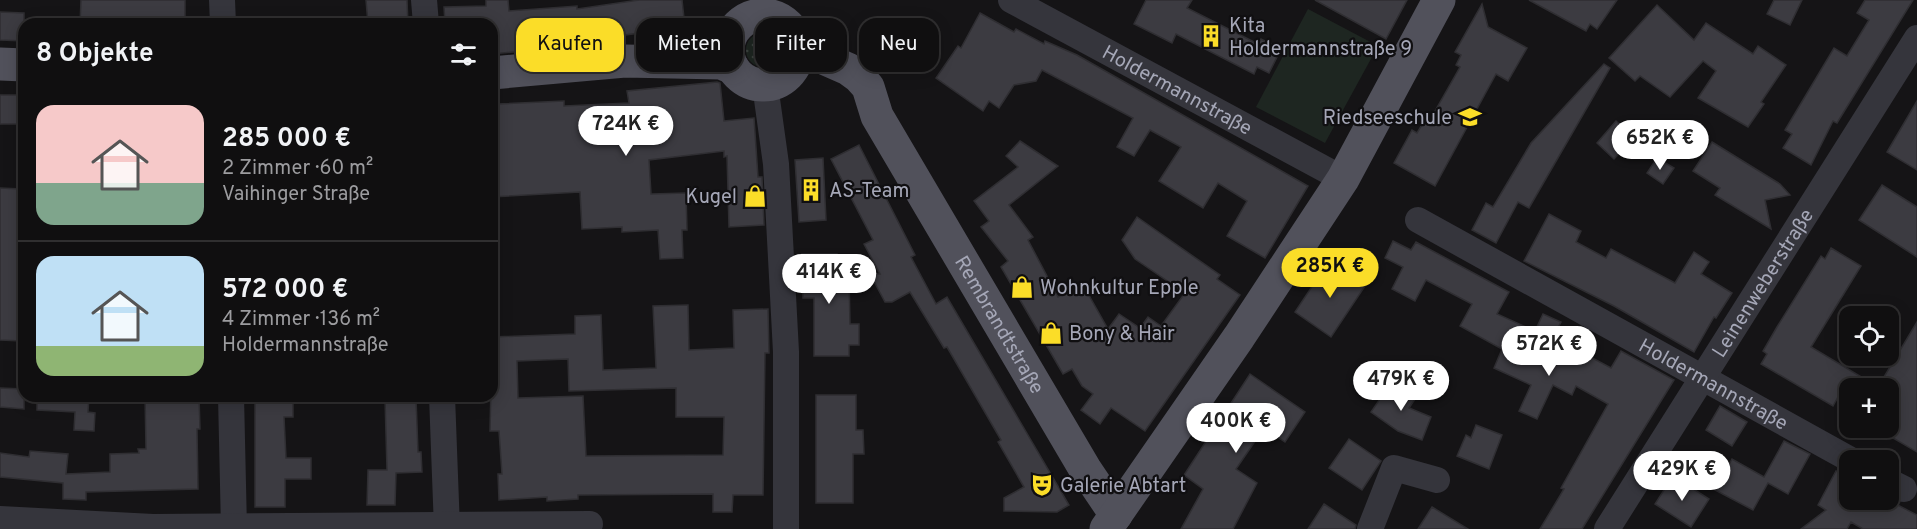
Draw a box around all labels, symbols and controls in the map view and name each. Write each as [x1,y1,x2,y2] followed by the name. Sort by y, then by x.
[1229,14,1412,63] place label: Kita Holdermannstraße 9
[516,18,624,72] chip: Kaufen
[636,18,743,72] chip: Mieten
[755,18,847,72] chip: Filter
[859,18,939,72] chip: Neu
[1198,23,1224,49] building icon: Kita Holdermannstraße 9
[36,38,153,71] text: 8 Objekte
[447,38,480,71] icon: filters
[1097,40,1256,142] street label: Holdermannstraße
[1457,104,1483,130] school or university icon: Riedseeschule
[577,106,675,157] pin: 724K €
[1323,106,1452,132] place label: Riedseeschule
[592,112,660,138] text: 724K €
[1611,120,1709,171] pin: 652K €
[222,123,351,156] text: 285 000 €
[1626,126,1694,152] text: 652K €
[84,129,156,201] icon: home
[222,156,373,182] text: 2 Zimmer · 60 m²
[798,177,824,203] building icon: AS-Team
[829,179,909,205] place label: AS-Team
[222,182,370,208] text: Vaihinger Straße
[742,183,768,209] shop icon: Kugel
[686,185,737,211] place label: Kugel
[1707,205,1821,363] street label: Leinenweberstraße
[1281,248,1379,299] pin: 285K €
[947,252,1049,399] street label: Rembrandtstraße
[780,254,878,305] pin: 414K €
[1296,254,1364,280] text: 285K €
[796,260,862,286] text: 414K €
[222,274,348,307] text: 572 000 €
[1009,274,1035,300] shop icon: Wohnkultur Epple
[1040,276,1198,302] place label: Wohnkultur Epple
[84,280,156,352] icon: home
[1839,306,1899,510] map controls
[1839,306,1899,366] button: locate
[222,307,380,333] text: 4 Zimmer · 136 m²
[1038,320,1064,346] shop icon: Bony & Hair
[1069,322,1175,348] place label: Bony & Hair
[1500,326,1598,377] pin: 572K €
[1516,332,1582,358] text: 572K €
[222,333,389,359] text: Holdermannstraße
[1633,334,1792,437] street label: Holdermannstraße
[1352,361,1450,412] pin: 479K €
[1367,367,1435,393] text: 479K €
[1839,378,1899,438] button: +
[1187,403,1285,454] pin: 400K €
[1200,409,1272,435] text: 400K €
[1839,450,1899,510] button: −
[1633,451,1731,502] pin: 429K €
[1647,457,1717,483] text: 429K €
[1029,472,1055,498] theatre icon: Galerie Abtart
[1060,474,1186,500] place label: Galerie Abtart

